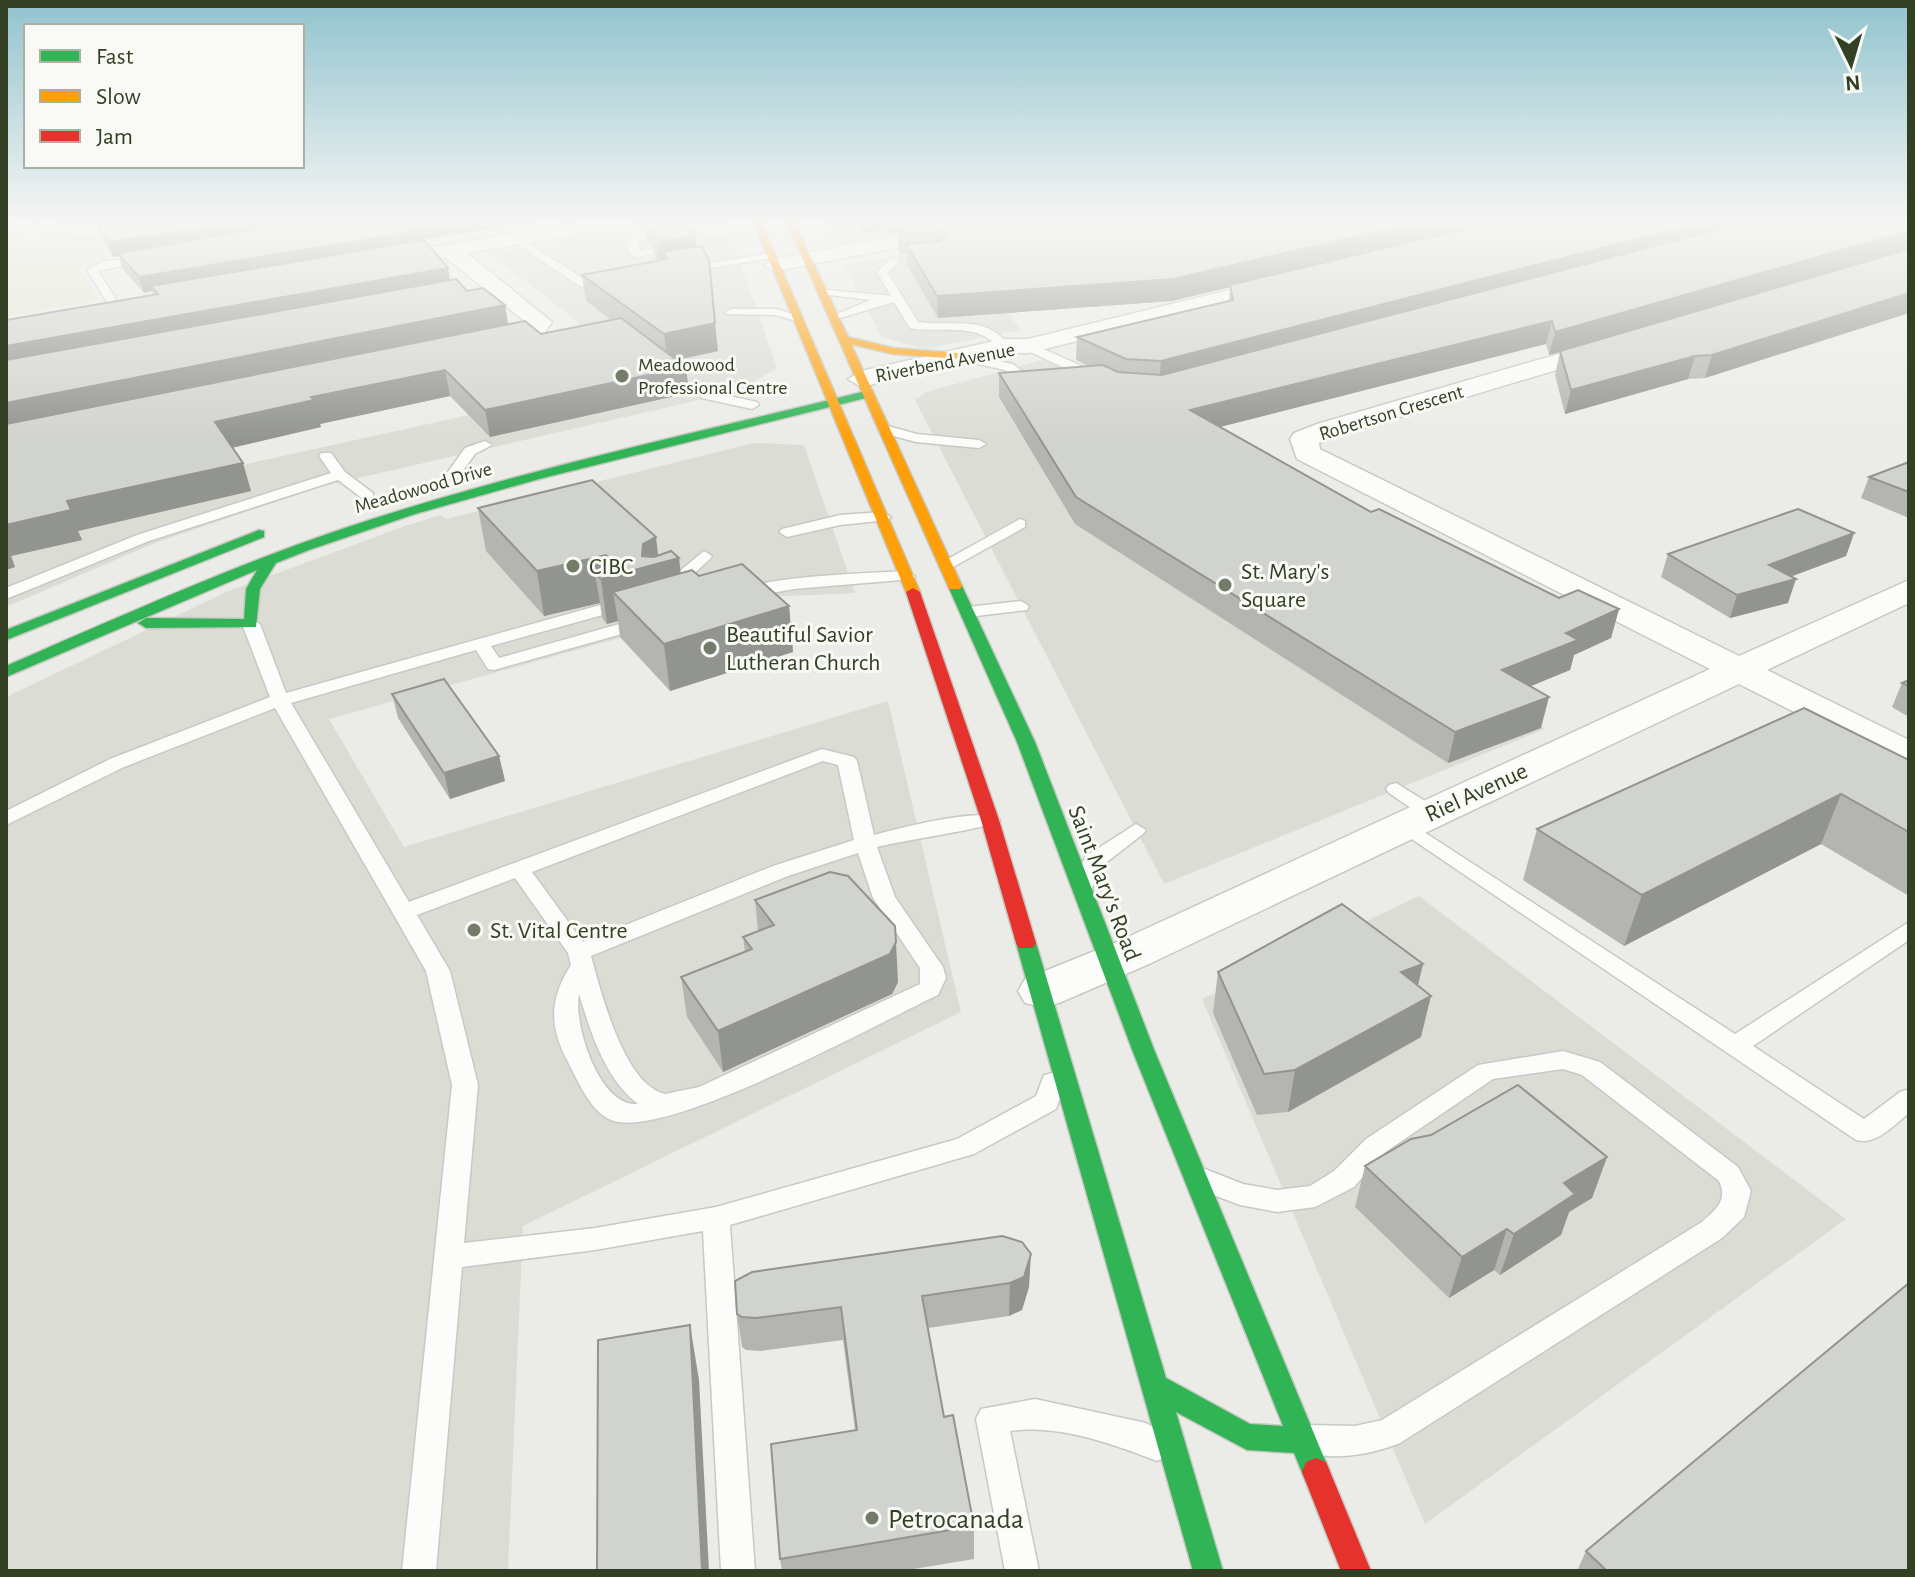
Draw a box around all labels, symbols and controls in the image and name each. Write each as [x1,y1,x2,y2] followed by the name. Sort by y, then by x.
[24,24,304,168] legend
[1811,24,1891,104] north arrow
[96,45,134,69] text: Fast
[1844,71,1861,95] text: N
[96,85,141,109] text: Slow
[96,125,133,149] text: Jam
[874,340,1017,386] street label: Riverbend Avenue
[638,355,788,398] place label: Meadowood Professional Centre
[613,367,631,385] marker: Meadowood Professional Centre
[1317,381,1466,444] street label: Robertson Crescent
[352,459,494,517] street label: Meadowood Drive
[589,555,633,579] place label: CIBC
[564,557,582,575] marker: CIBC
[1241,560,1329,612] place label: St. Mary's Square
[1216,576,1234,594] marker: St. Mary's Square
[726,623,881,675] place label: Beautiful Savior Lutheran Church
[701,639,719,657] marker: Beautiful Savior Lutheran Church
[1421,759,1531,827] street label: Riel Avenue
[1063,802,1145,964] street label: Saint Mary's Road
[490,919,628,943] place label: St. Vital Centre
[465,921,483,939] marker: St. Vital Centre
[888,1506,1024,1534] place label: Petrocanada
[863,1509,881,1527] marker: Petrocanada

